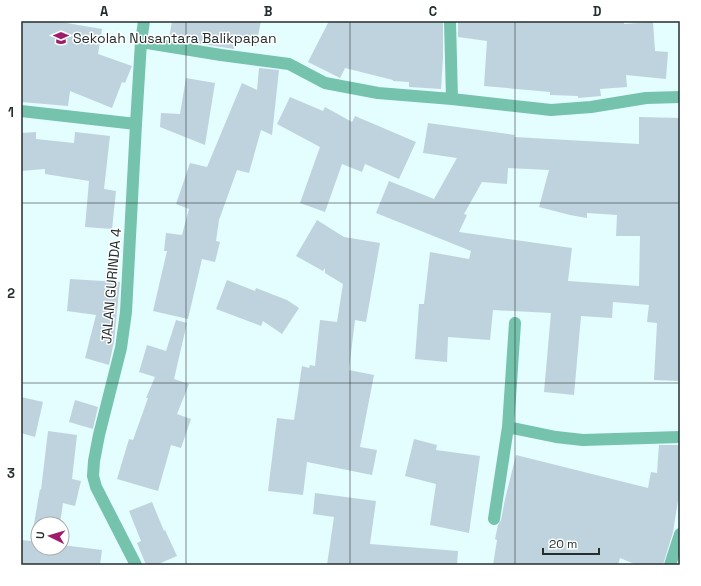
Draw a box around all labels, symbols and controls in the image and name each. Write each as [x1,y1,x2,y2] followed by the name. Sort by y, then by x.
[100,3,109,20] text: A
[264,3,273,20] text: B
[429,3,437,20] text: C
[593,3,602,20] text: D
[52,29,70,47] school or university icon: Sekolah Nusantara Balikpapan
[73,29,277,47] place label: Sekolah Nusantara Balikpapan
[8,104,14,121] text: 1
[97,227,125,345] street label: JALAN GURINDA 4
[7,285,15,302] text: 2
[7,465,15,482] text: 3
[30,516,70,556] north arrow
[543,530,599,556] scale bar
[33,531,47,539] text: U
[549,536,577,552] text: 20 m

